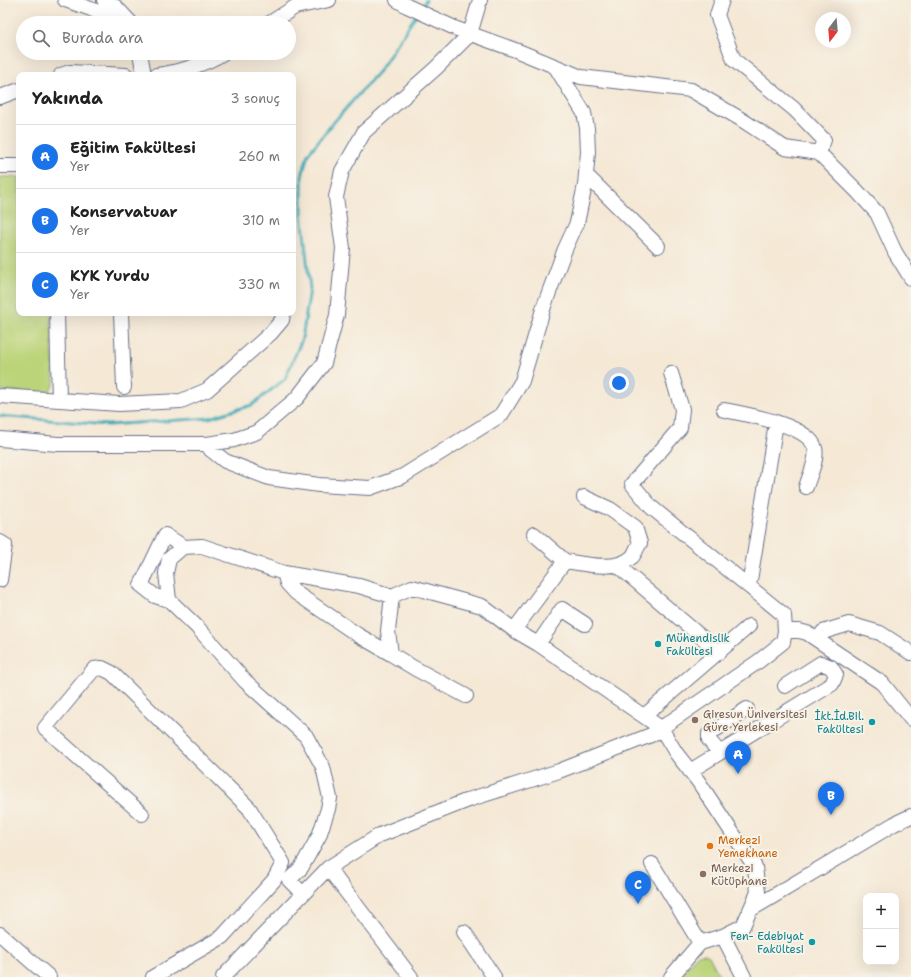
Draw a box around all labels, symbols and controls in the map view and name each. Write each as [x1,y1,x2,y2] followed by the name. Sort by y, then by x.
[815,12,851,48] north arrow
[16,16,296,60] search box
[30,27,52,49] icon: search
[62,28,143,48] text: Burada ara
[32,87,103,109] text: Yakında
[231,90,280,107] text: 3 sonuç
[70,138,196,158] text: Eğitim Fakültesi
[40,148,50,165] text: A
[238,148,280,165] text: 260 m
[70,158,90,175] text: Yer
[70,202,178,222] text: Konservatuar
[41,212,49,229] text: B
[242,212,280,229] text: 310 m
[70,222,90,239] text: Yer
[70,266,150,286] text: KYK Yurdu
[41,276,49,293] text: C
[238,276,280,293] text: 330 m
[70,286,90,303] text: Yer
[609,373,629,393] your location
[666,631,730,659] place label: Mühendislik Fakültesi
[653,639,663,649] marker: Mühendislik Fakültesi
[703,707,807,735] place label: Giresun Üniversitesi Güre Yerlekesi
[815,709,864,737] place label: İkt.İd.Bil. Fakültesi
[690,715,700,725] marker: Giresun Üniversitesi Güre Yerlekesi
[867,717,877,727] marker: İkt.İd.Bil. Fakültesi
[725,741,751,774] pin: A
[818,782,844,815] pin: B
[718,833,778,861] place label: Merkezi Yemekhane
[705,841,715,851] marker: Merkezi Yemekhane
[711,861,768,889] place label: Merkezi Kütüphane
[698,869,708,879] marker: Merkezi Kütüphane
[625,871,651,904] pin: C
[863,893,899,965] map controls
[863,893,899,929] button: +
[730,929,804,957] place label: Fen- Edebiyat Fakültesi
[863,929,899,965] button: −
[807,937,817,947] marker: Fen- Edebiyat Fakültesi

